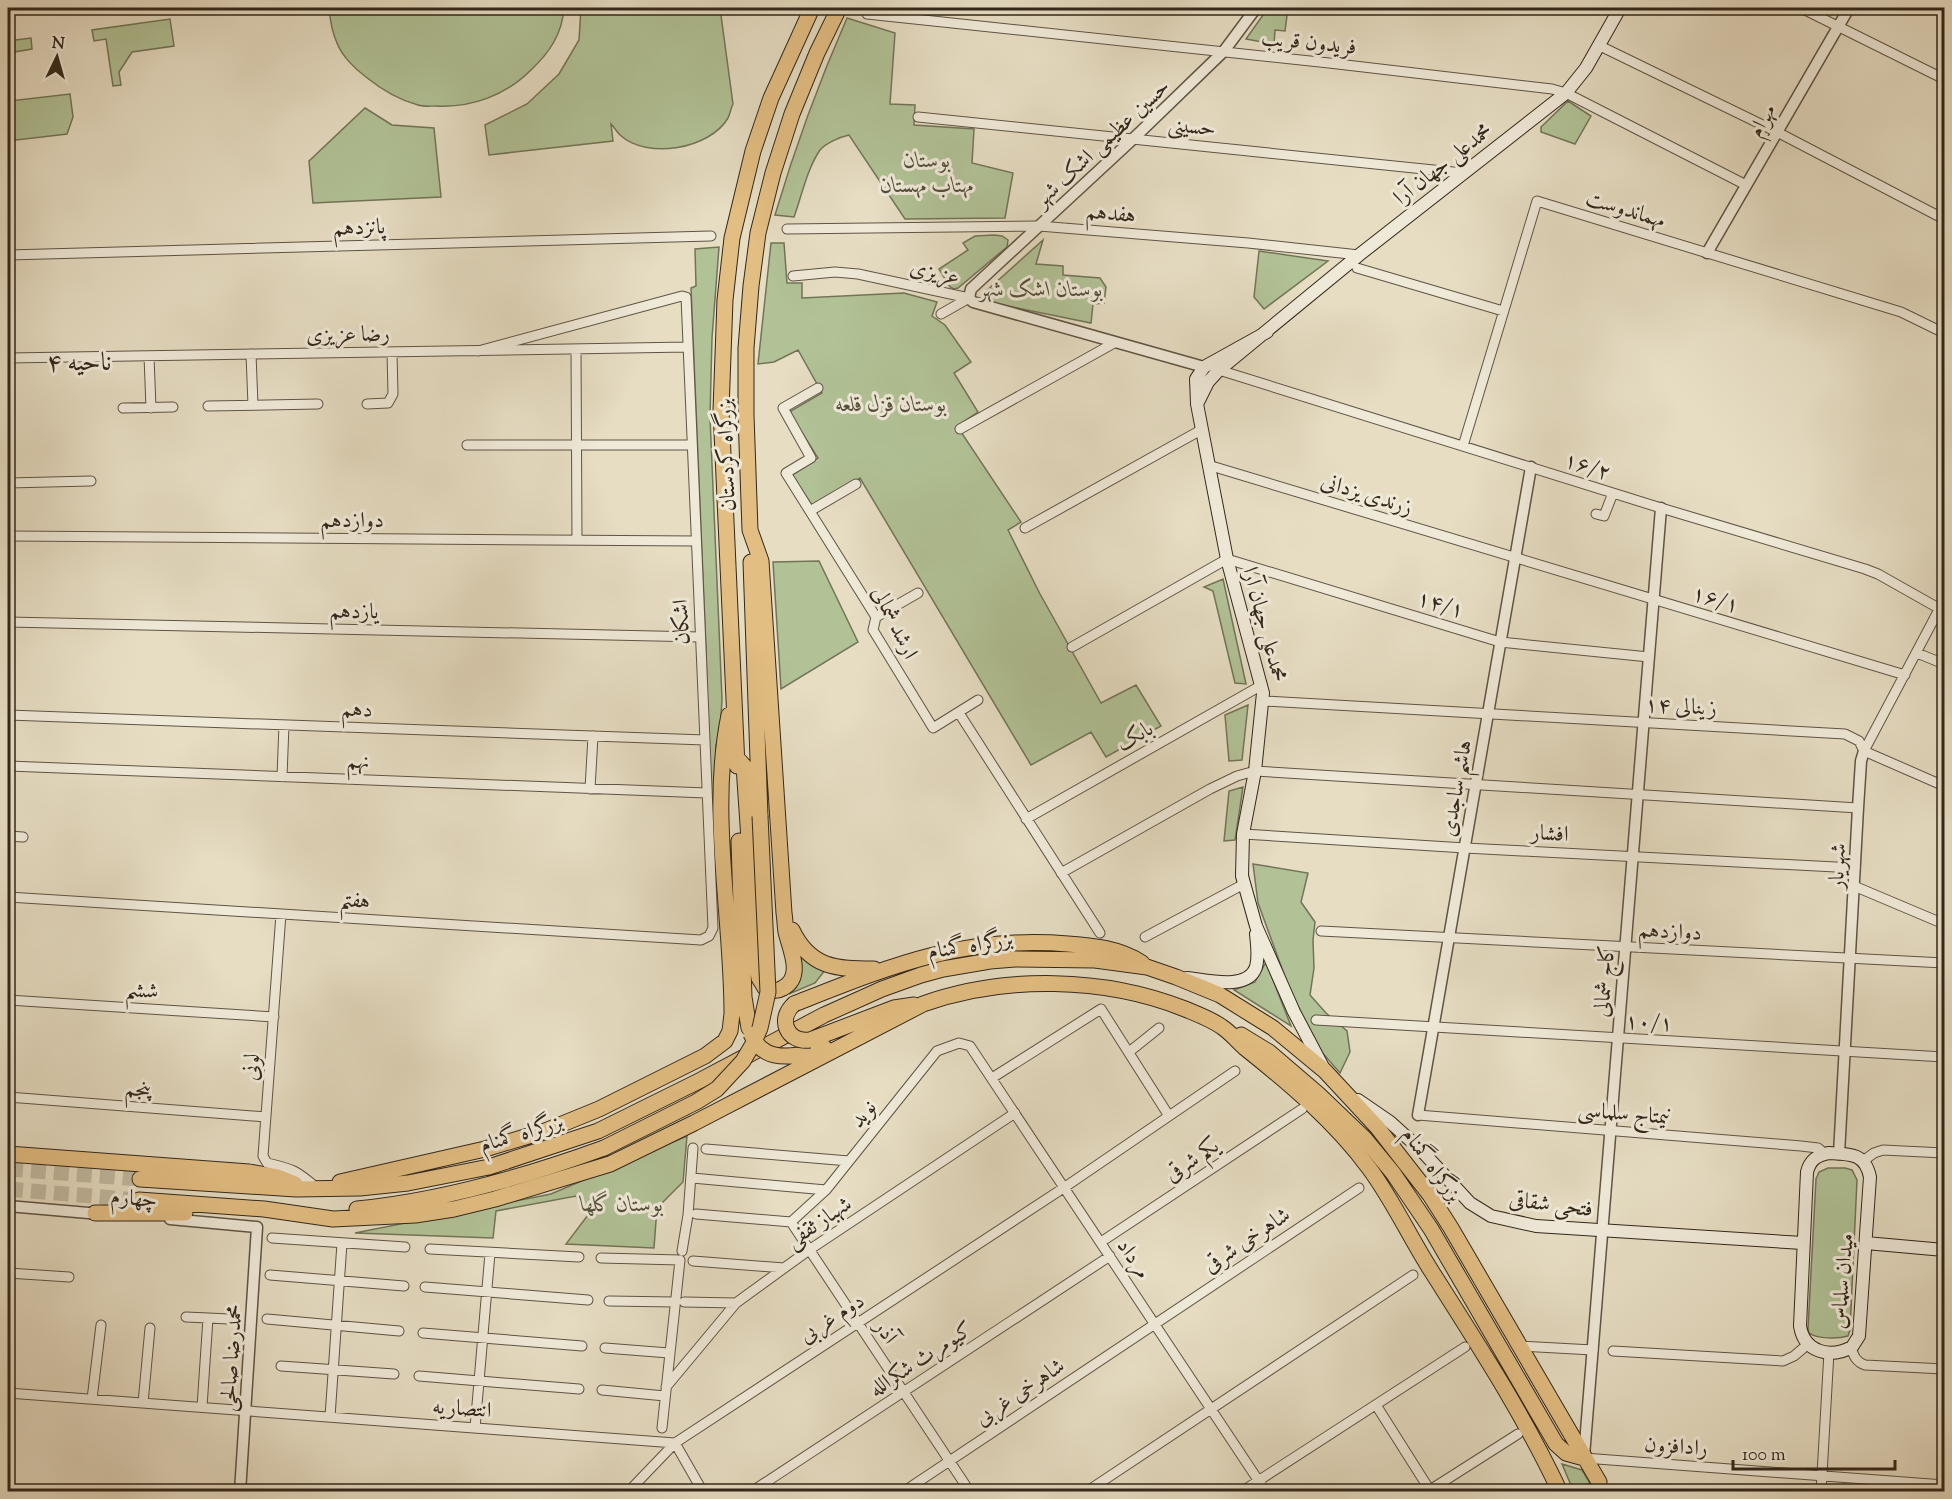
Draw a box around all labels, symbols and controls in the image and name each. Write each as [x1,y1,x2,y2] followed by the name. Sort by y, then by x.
[1259,23,1358,65] street label: فریدون قریب
[27,27,87,87] north arrow
[51,33,66,57] text: N
[1026,72,1178,217] street label: حسین عظیمی اشک شهر
[1741,99,1787,145] street label: مهرام
[1166,110,1217,146] street label: حسینی
[1388,116,1500,214] street label: محمدعلی جهان آرا
[880,146,974,203] park label: بوستان مهتاب مهستان
[1581,184,1669,238] street label: مهماندوست
[1084,197,1137,235] street label: هفدهم
[332,212,388,248] street label: پانزدهم
[906,253,962,295] street label: عزیزی
[978,275,1103,307] park label: بوستان اشک شهر
[306,319,390,353] street label: رضا عزیزی
[47,345,111,382] district label: ناحیه ۴
[835,390,947,422] park label: بوستان قزل قلعه
[709,398,746,512] street label: بزرگراه کردستان
[1559,445,1615,490] street label: ۱۶/۲
[1316,467,1416,525] street label: زرندی یزدانی
[320,506,384,540] street label: دوازدهم
[1232,564,1294,686] street label: محمدعلی جهان آرا
[1688,579,1743,623] street label: ۱۶/۱
[862,582,925,665] street label: ارشد شمالی
[1413,584,1468,628] street label: ۱۴/۱
[329,597,381,631] street label: یازدهم
[666,599,700,645] street label: اشکان
[1644,690,1718,726] street label: زینالی ۱۴
[341,694,373,730] street label: دهم
[1111,714,1160,761] street label: بابک
[1434,738,1485,840] street label: هاشم ساجدی
[346,747,370,781] street label: نهم
[1528,818,1569,852] street label: افشار
[1822,842,1856,892] street label: شهریار
[338,885,371,922] street label: هفتم
[1637,915,1702,953] street label: دوازدهم
[925,923,1016,970] street label: بزرگراه گمنام
[1587,944,1626,1019] street label: کاج شمالی
[124,975,160,1012] street label: ششم
[1624,1007,1674,1041] street label: ۱۰/۱
[236,1052,270,1082] street label: لونی
[123,1074,154,1110] street label: پنجم
[843,1094,886,1136] street label: نوید
[1576,1095,1672,1136] street label: نیمتاج سلماسی
[476,1106,568,1164] street label: بزرگراه گمنام
[1392,1121,1470,1211] street label: بزرگراه گمنام
[1159,1131,1229,1193] street label: یکم شرقی
[109,1182,158,1219] street label: چهارم
[1507,1185,1594,1227] street label: فتحی شقاقی
[579,1190,663,1222] park label: بوستان گلها
[780,1190,859,1257] street label: شهباز ثقفی
[1198,1200,1298,1282] street label: شاهرخی شرقی
[1824,1232,1864,1330] street label: میدان سلماس
[1107,1233,1158,1286] street label: مرداد
[794,1286,872,1353] street label: دوم غربی
[213,1304,253,1413] street label: محمدرضا صالحی
[864,1312,906,1353] street label: آذر
[863,1315,980,1406] street label: کیومرث شکرالله
[969,1352,1072,1435] street label: شاهرخی غربی
[431,1392,493,1428] street label: انتصاریه
[1643,1430,1709,1466] street label: رادافزون
[1733,1433,1895,1471] scale bar
[1742,1443,1786,1469] text: 100 m

